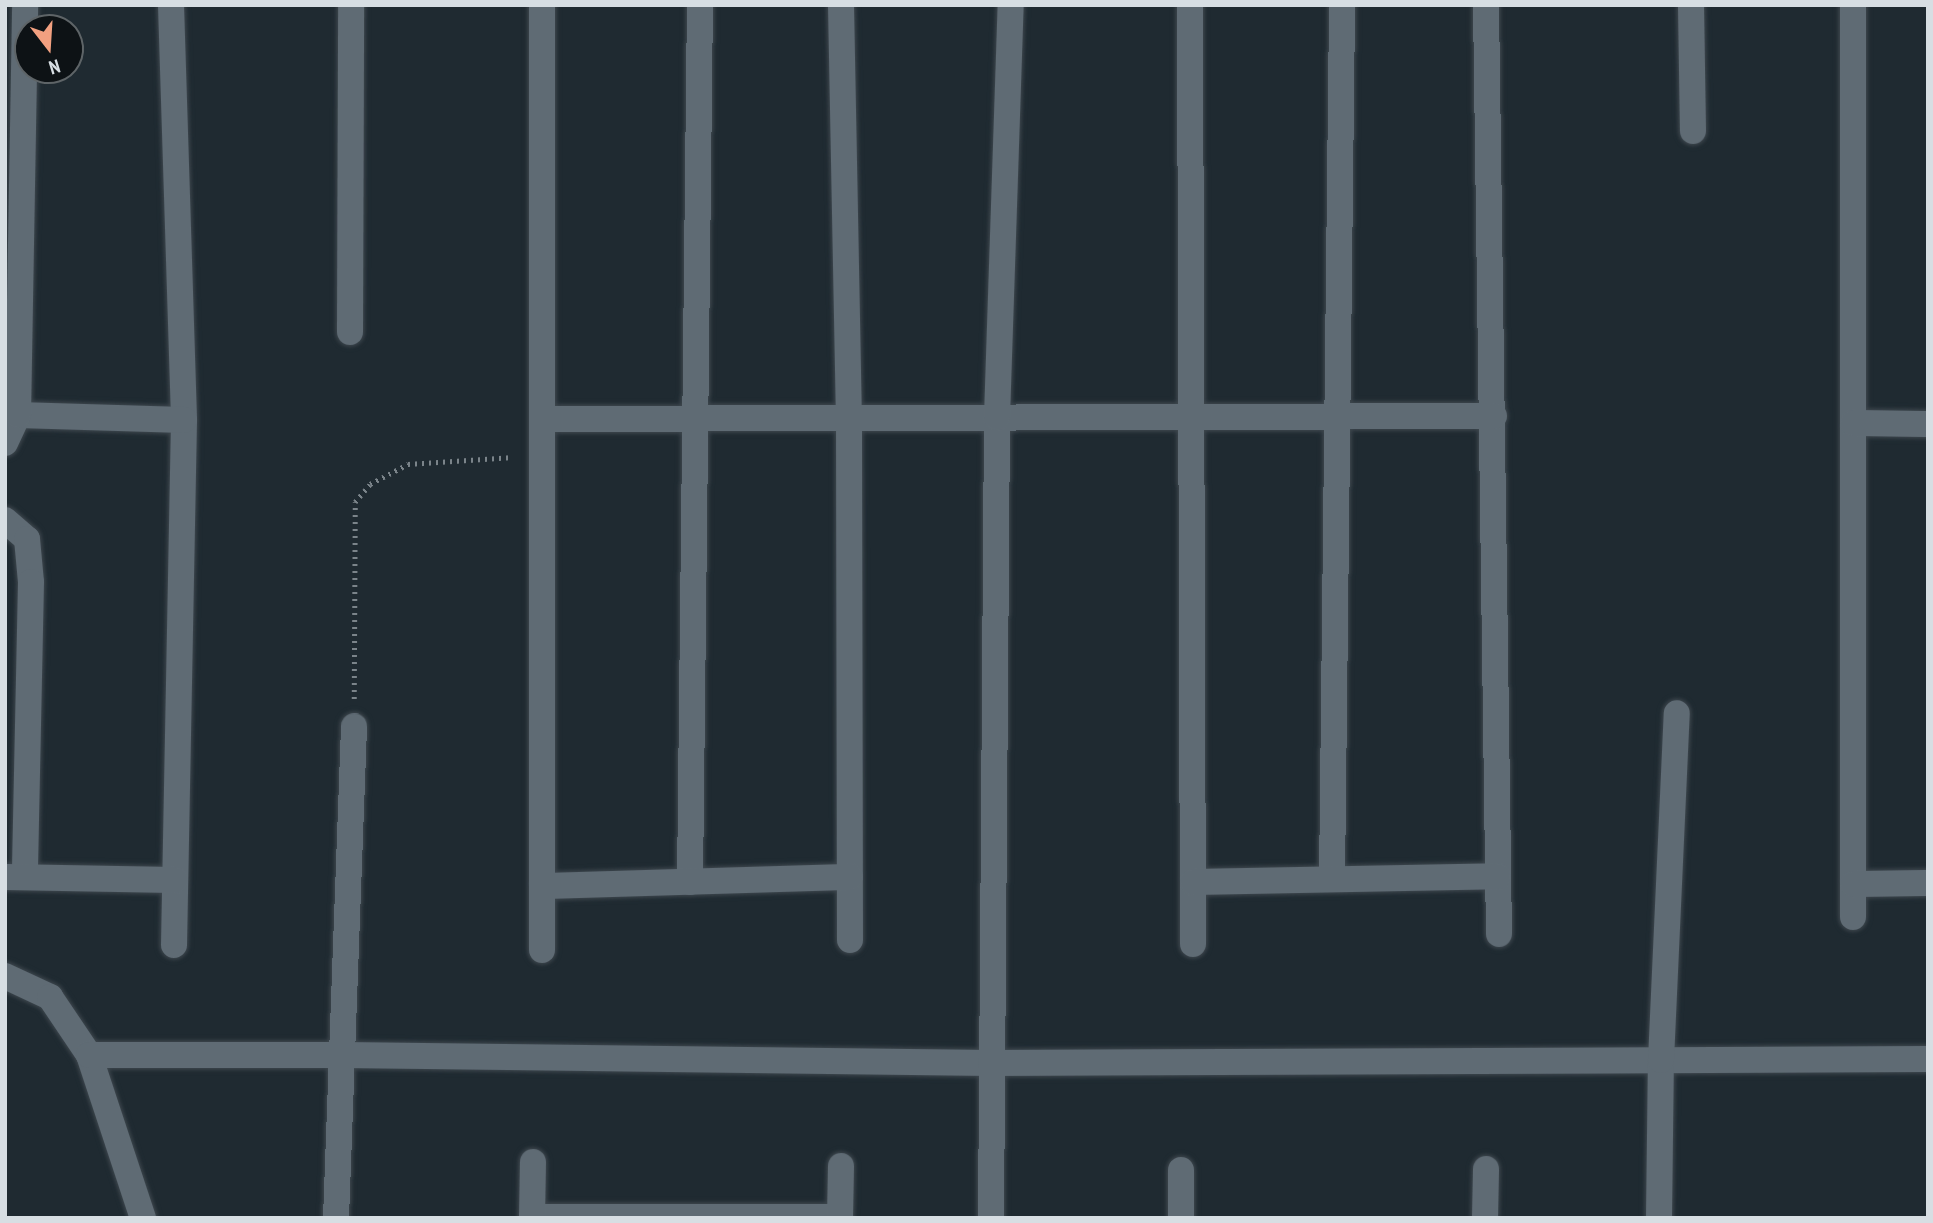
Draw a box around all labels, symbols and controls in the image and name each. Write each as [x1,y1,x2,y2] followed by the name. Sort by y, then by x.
[14,14,84,84] north arrow
[46,54,63,80] text: N

